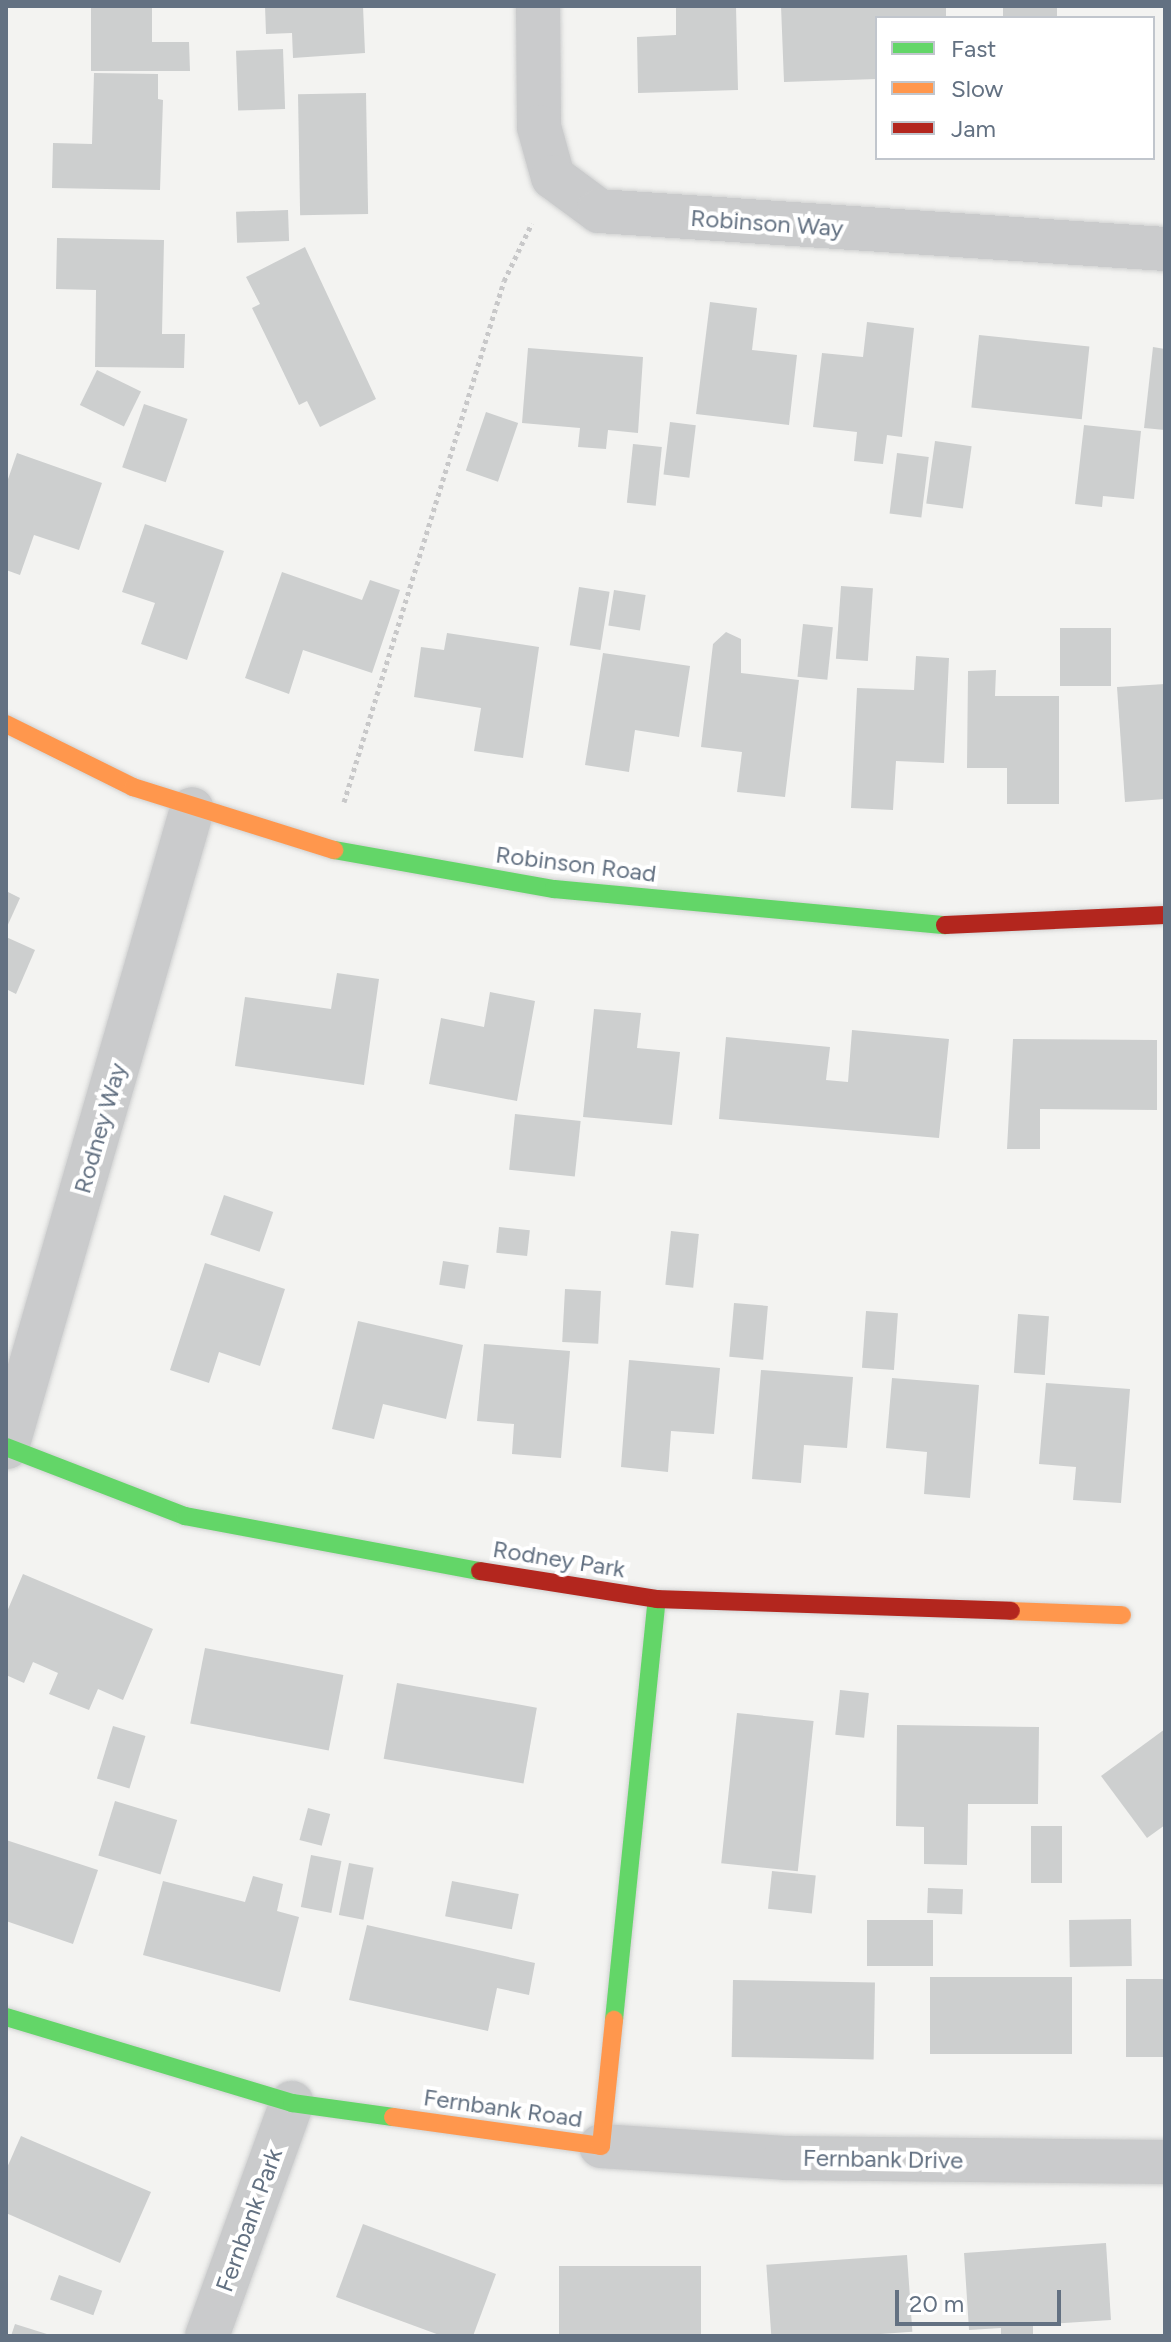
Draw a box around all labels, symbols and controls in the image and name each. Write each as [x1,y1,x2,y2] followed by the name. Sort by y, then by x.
[875,16,1155,160] legend
[951,34,996,63] text: Fast
[951,74,1003,103] text: Slow
[951,114,996,143] text: Jam
[690,203,844,243] street label: Robinson Way
[494,840,658,888] street label: Robinson Road
[68,1059,132,1197] street label: Rodney Way
[491,1534,627,1584] street label: Rodney Park
[422,2083,584,2133] street label: Fernbank Road
[803,2143,963,2175] street label: Fernbank Drive
[210,2144,288,2296] street label: Fernbank Park
[899,2274,1065,2324] scale bar
[909,2289,964,2318] text: 20 m

